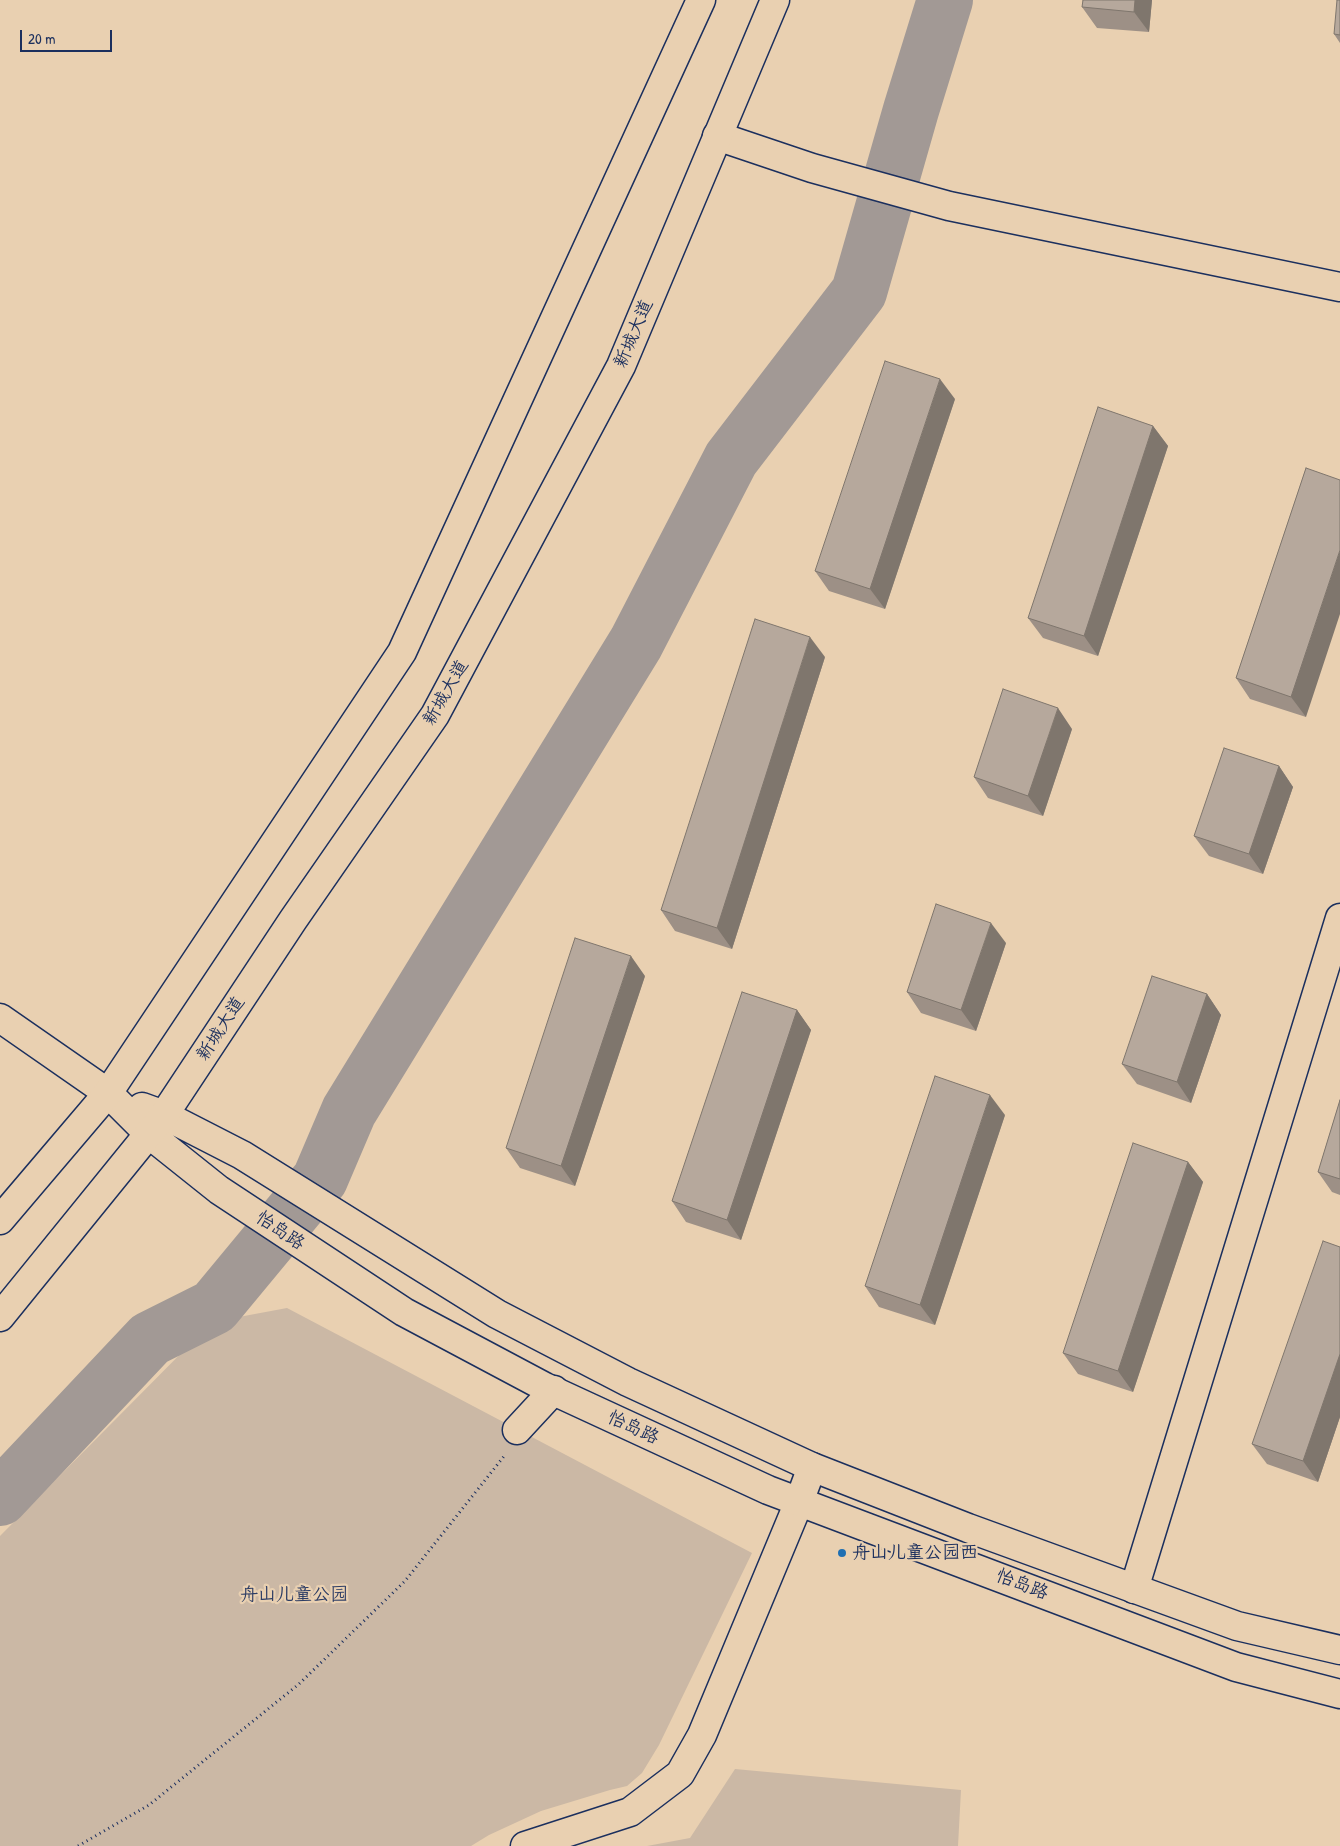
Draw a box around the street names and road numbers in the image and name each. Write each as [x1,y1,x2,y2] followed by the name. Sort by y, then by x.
[610,297,658,371] street label: 新城大道
[419,656,473,730] street label: 新城大道
[192,993,250,1065] street label: 新城大道
[252,1207,308,1255] street label: 怡岛路
[604,1407,662,1449] street label: 怡岛路
[993,1565,1051,1605] street label: 怡岛路

